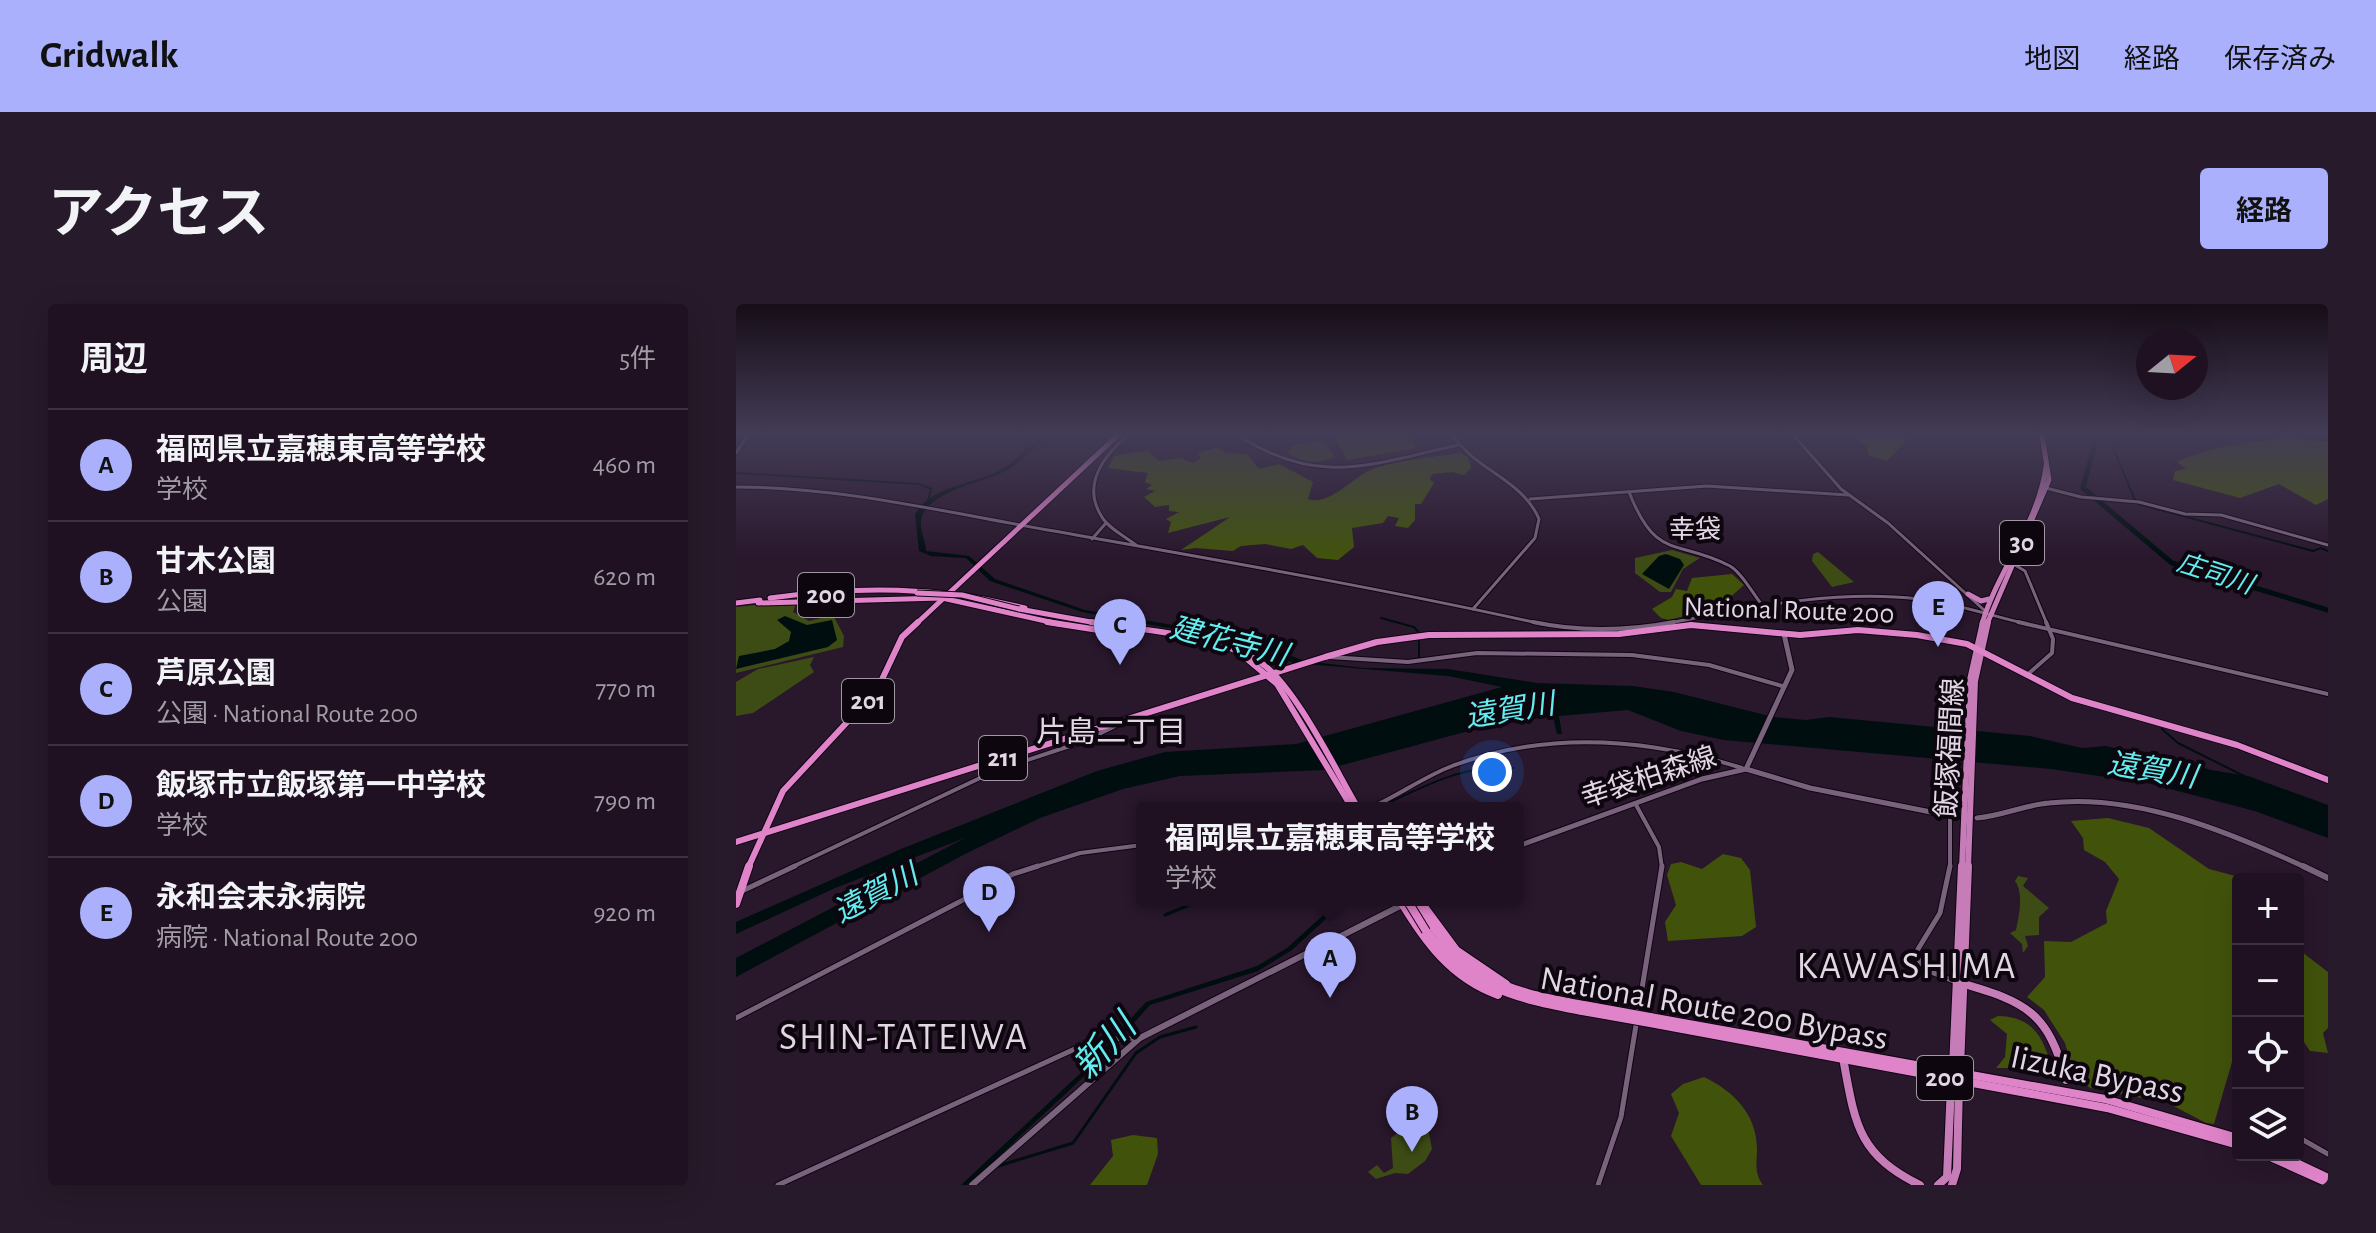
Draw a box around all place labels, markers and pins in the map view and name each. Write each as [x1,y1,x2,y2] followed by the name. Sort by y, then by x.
[1912,581,1964,647] pin: E
[1094,599,1146,665] pin: C
[963,866,1015,932] pin: D
[1304,932,1356,998] pin: A
[1386,1086,1438,1152] pin: B

